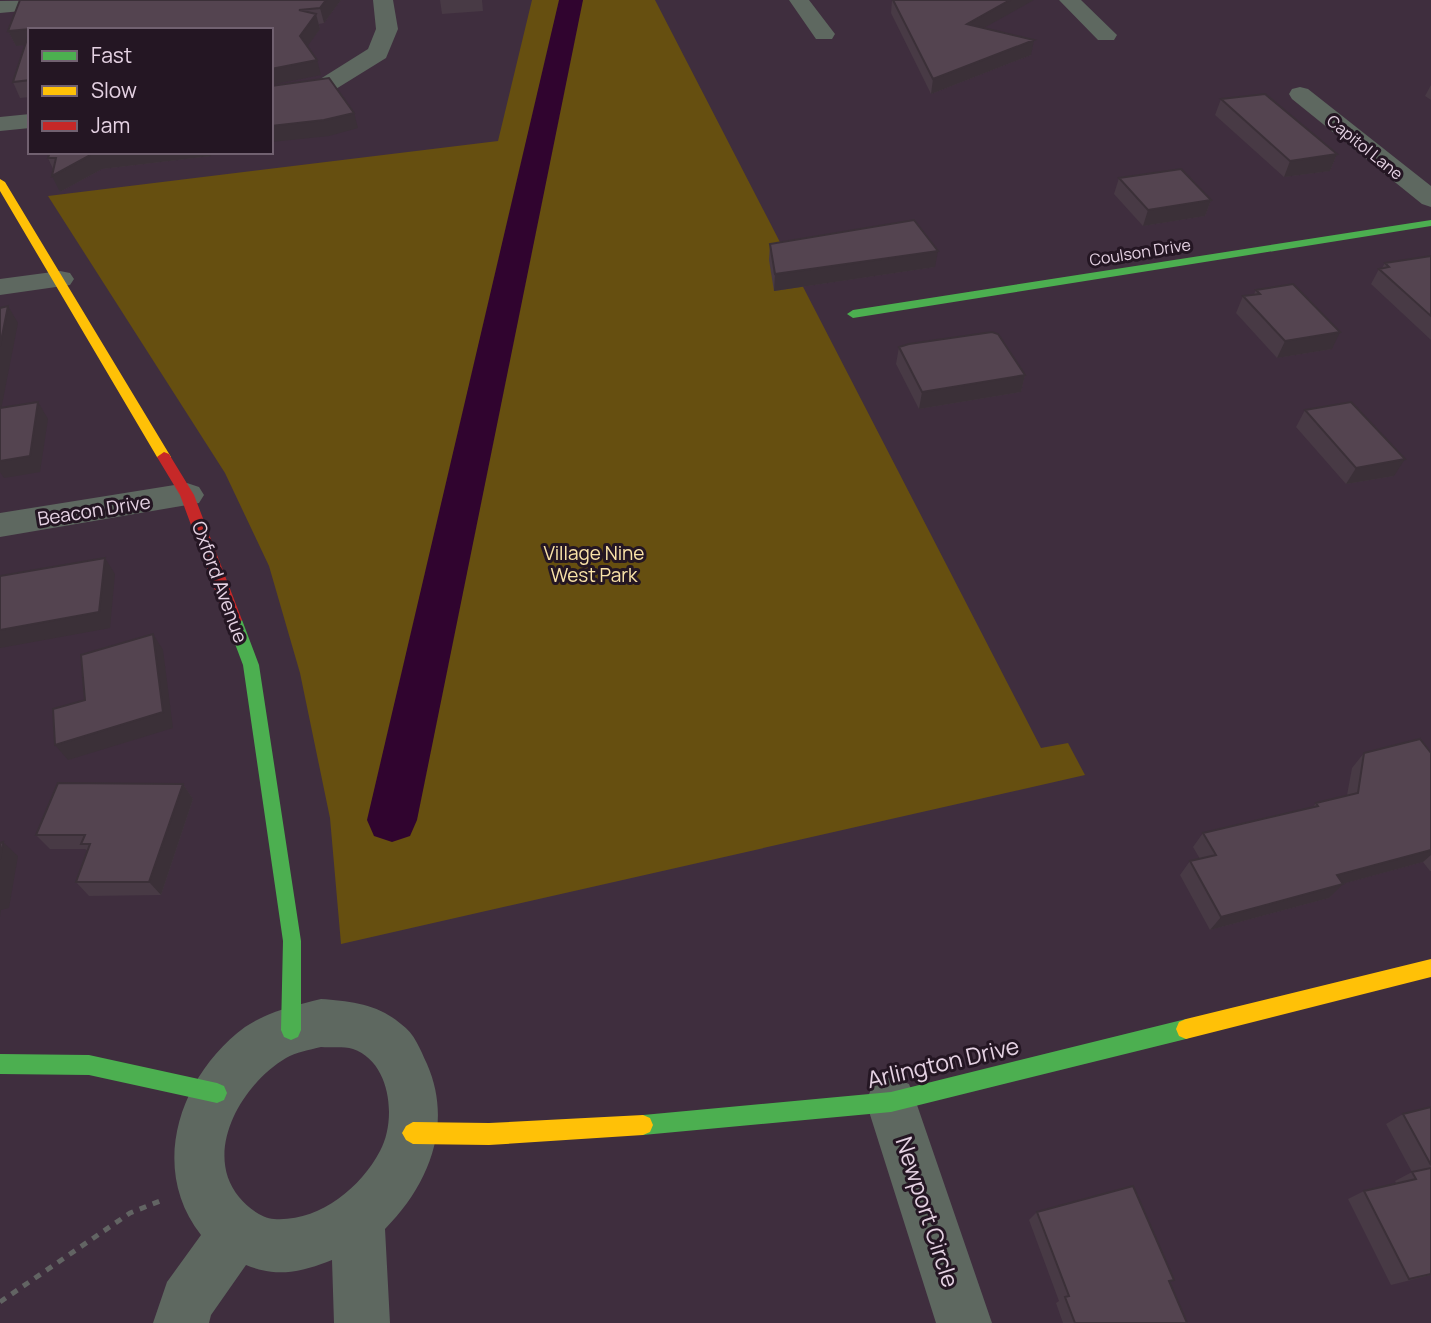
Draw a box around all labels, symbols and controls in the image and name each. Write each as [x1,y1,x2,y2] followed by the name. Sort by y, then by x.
[28,28,273,154] legend
[91,41,132,69] text: Fast
[91,76,137,104] text: Slow
[1322,110,1408,184] street label: Capitol Lane
[91,111,130,139] text: Jam
[1088,233,1192,271] street label: Coulson Drive
[36,488,152,532] street label: Beacon Drive
[186,518,254,646] street label: Oxford Avenue
[544,540,644,588] park label: Village Nine West Park
[864,1029,1022,1095] street label: Arlington Drive
[889,1132,967,1291] street label: Newport Circle

